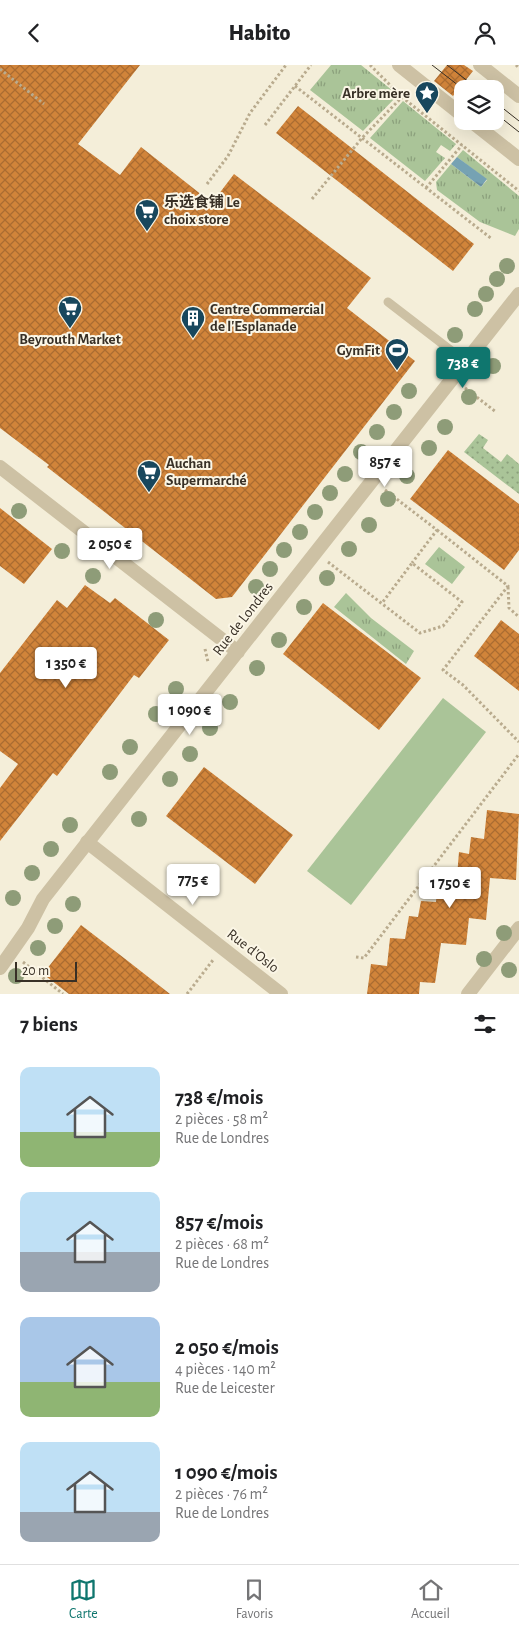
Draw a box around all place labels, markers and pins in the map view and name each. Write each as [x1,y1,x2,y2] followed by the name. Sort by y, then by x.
[414,80,440,114] place icon: Arbre mère
[342,86,410,101] place label: Arbre mère
[164,193,240,227] place label: 乐选食铺 Le choix store
[134,198,160,232] supermarket icon: 乐选食铺 Le choix store
[57,295,83,329] supermarket icon: Beyrouth Market
[210,302,324,334] place label: Centre Commercial de l'Esplanade
[180,305,206,339] building icon: Centre Commercial de l'Esplanade
[19,332,121,347] place label: Beyrouth Market
[384,337,410,371] sports icon: GymFit
[337,343,380,358] place label: GymFit
[428,347,498,389] pin: 738 €
[350,445,420,488] pin: 857 €
[166,456,247,488] place label: Auchan Supermarché
[136,459,162,493] supermarket icon: Auchan Supermarché
[64,527,156,570] pin: 2 050 €
[20,647,112,689] pin: 1 350 €
[144,693,236,736] pin: 1 090 €
[158,863,228,906] pin: 775 €
[404,867,496,909] pin: 1 750 €

